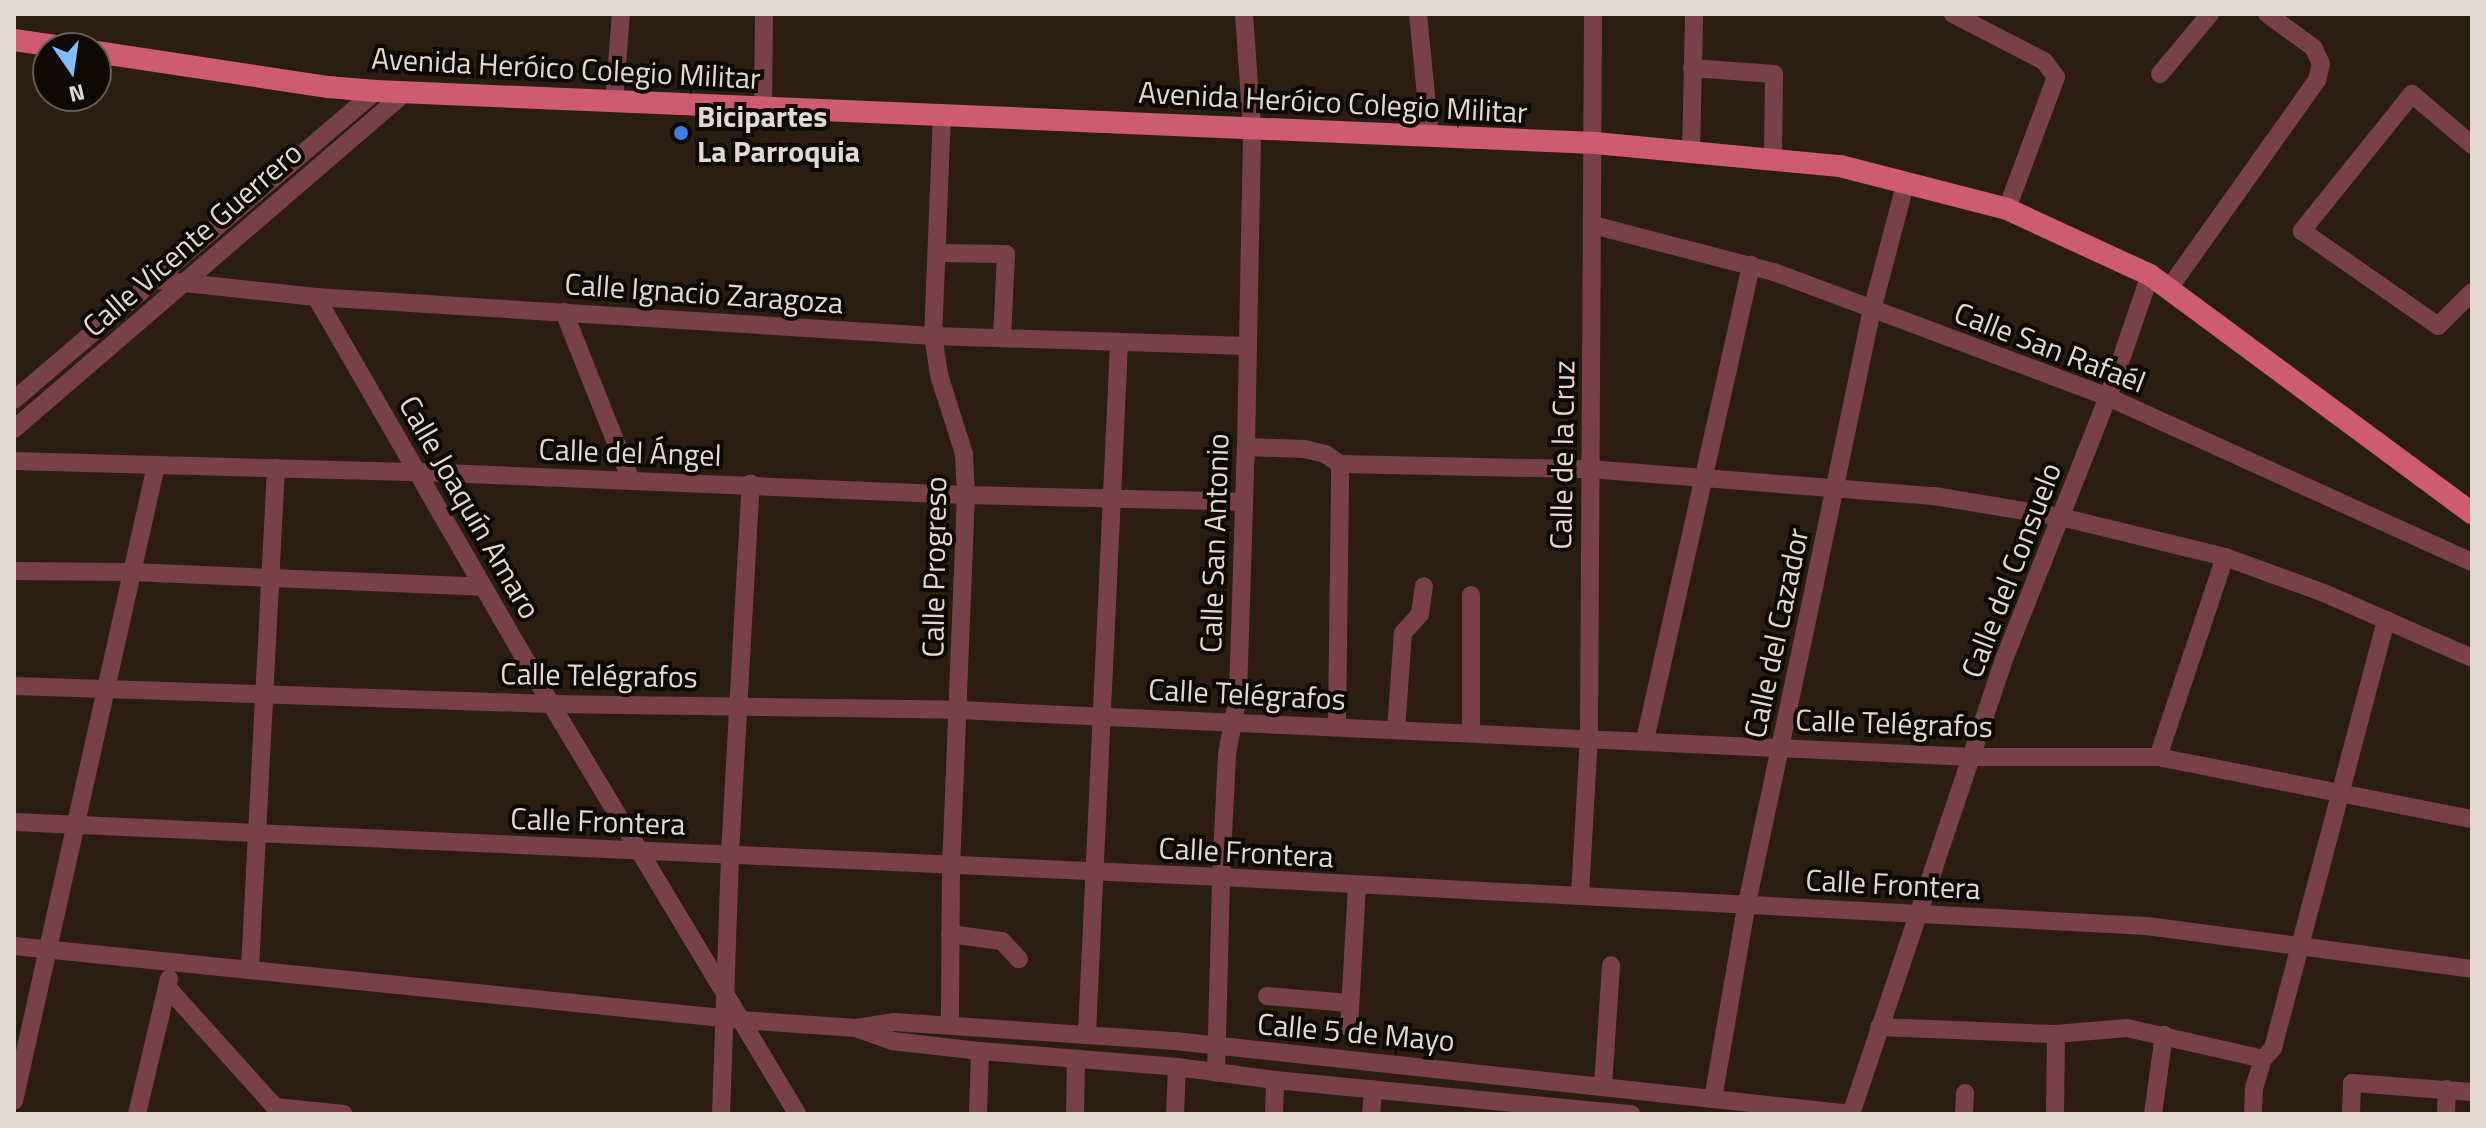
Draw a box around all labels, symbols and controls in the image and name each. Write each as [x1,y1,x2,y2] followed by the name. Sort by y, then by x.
[32,32,112,112] north arrow
[371,40,761,96] street label: Avenida Heróico Colegio Militar
[1138,74,1528,130] street label: Avenida Heróico Colegio Militar
[66,75,88,112] text: N
[697,98,860,168] place label: Bicipartes La Parroquia
[672,124,690,142] marker: Bicipartes La Parroquia
[75,134,309,344] street label: Calle Vicente Guerrero
[564,265,844,321] street label: Calle Ignacio Zaragoza
[1949,294,2151,400] street label: Calle San Rafaél
[1542,360,1582,550] street label: Calle de la Cruz
[392,389,548,625] street label: Calle Joaquín Amaro
[538,431,722,473] street label: Calle del Ángel
[1192,433,1236,653] street label: Calle San Antonio
[1953,457,2069,683] street label: Calle del Consuelo
[914,476,954,658] street label: Calle Progreso
[1736,525,1816,741] street label: Calle del Cazador
[500,655,698,695] street label: Calle Telégrafos
[1147,671,1347,717] street label: Calle Telégrafos
[1795,702,1993,744] street label: Calle Telégrafos
[510,800,686,842] street label: Calle Frontera
[1158,829,1334,875] street label: Calle Frontera
[1805,861,1981,907] street label: Calle Frontera
[1256,1005,1456,1059] street label: Calle 5 de Mayo

